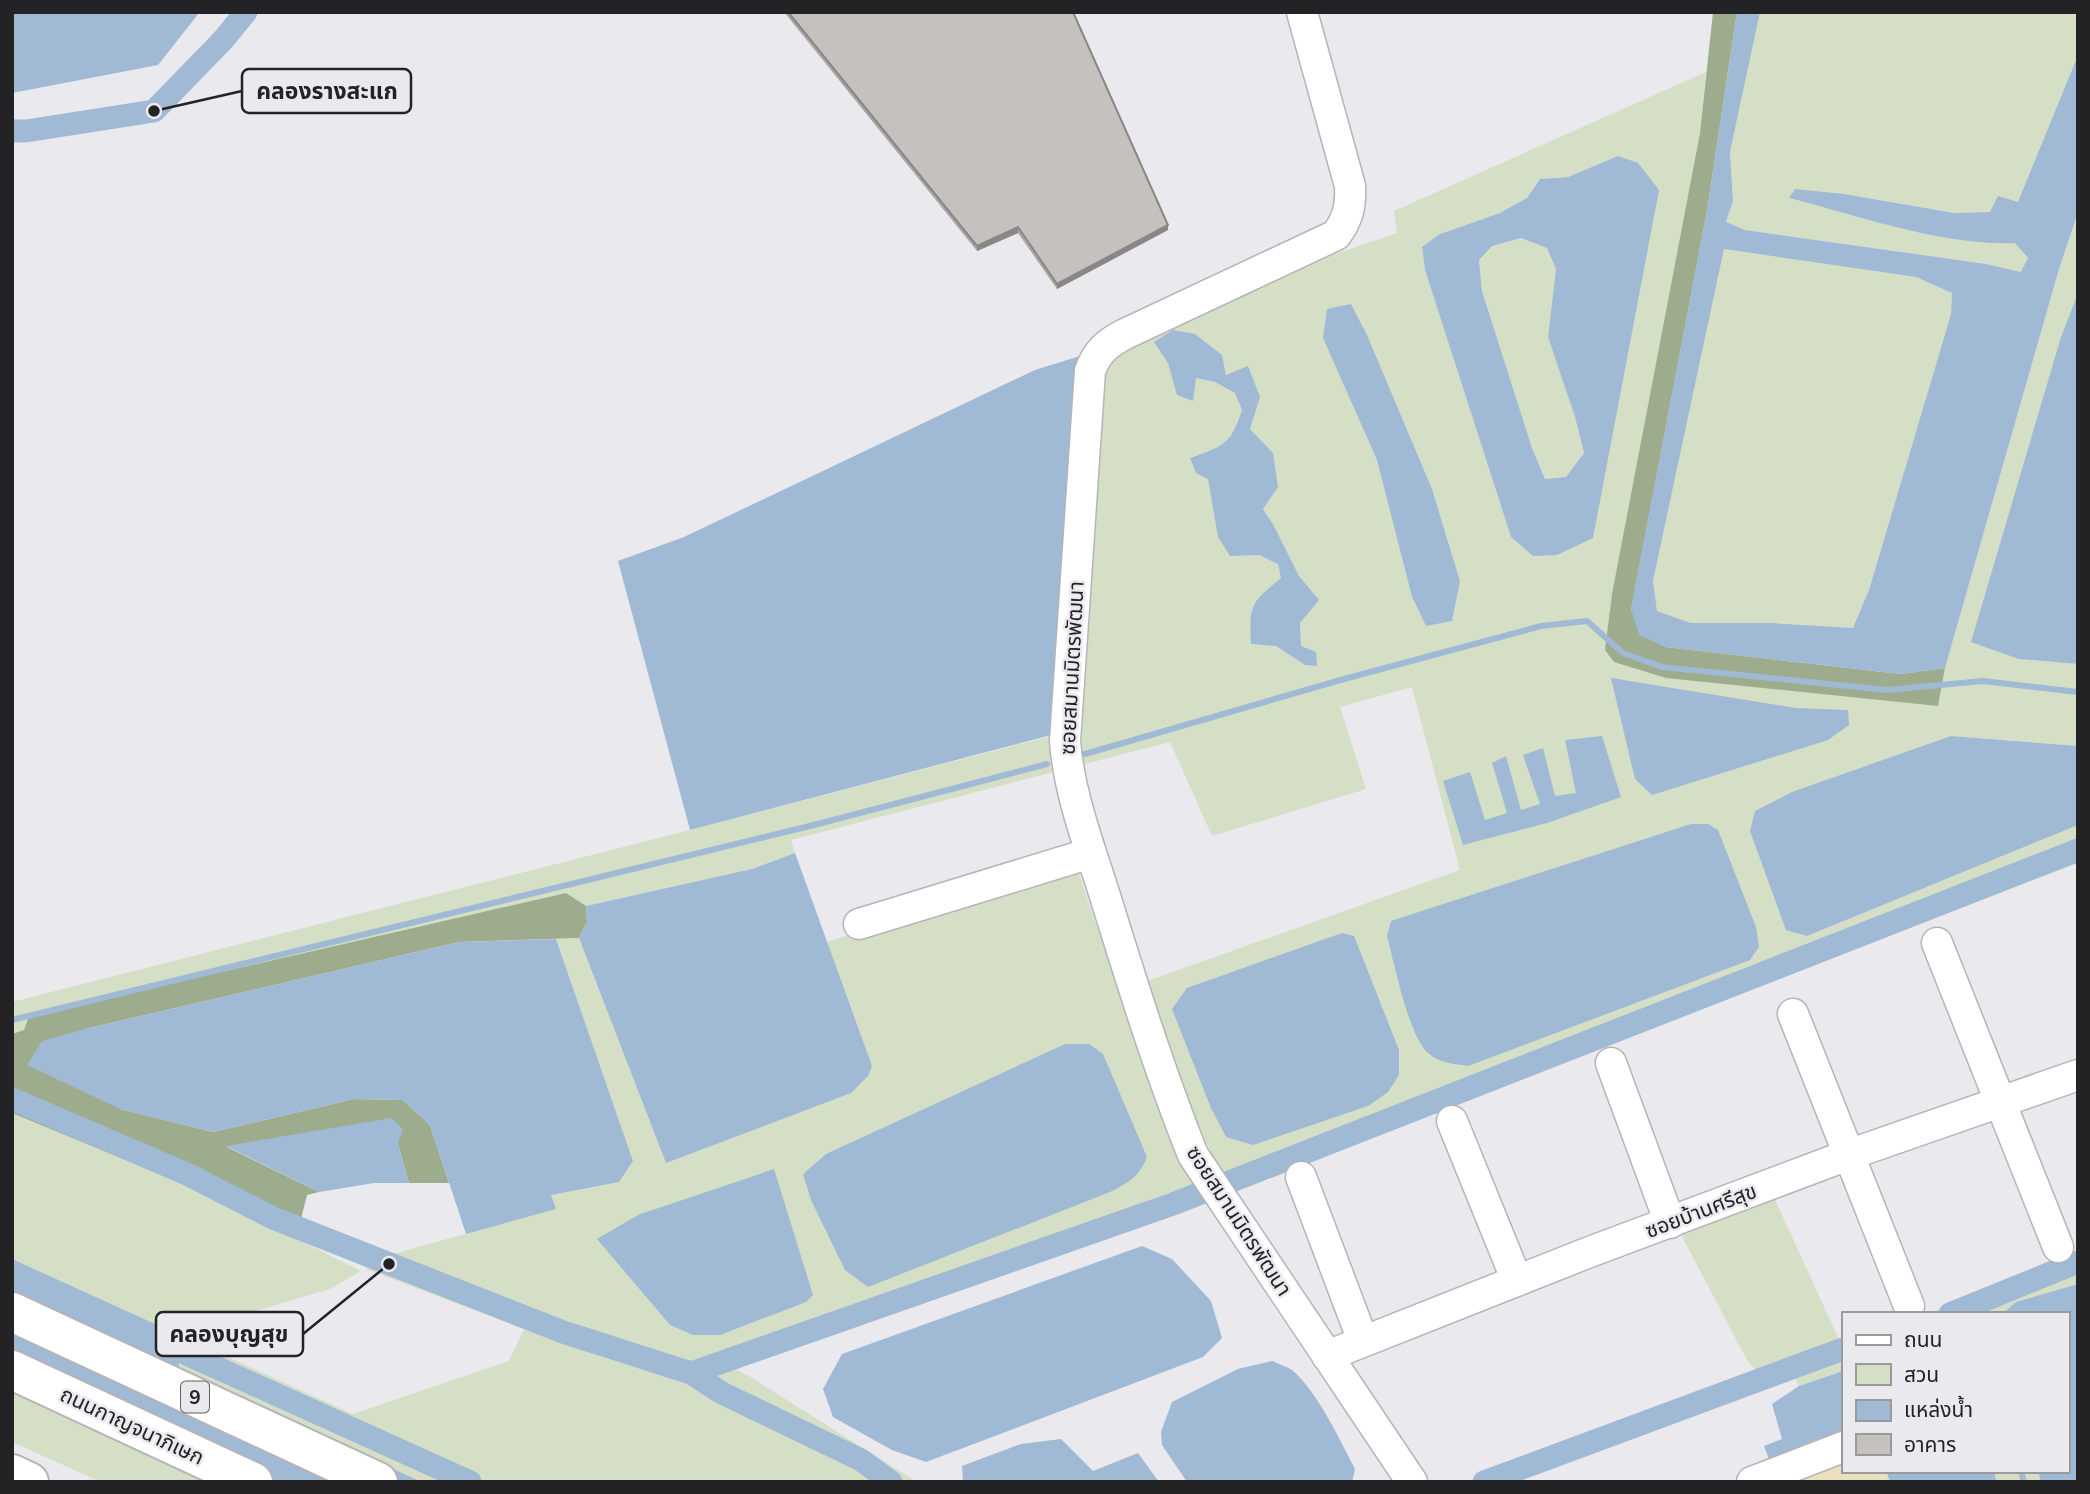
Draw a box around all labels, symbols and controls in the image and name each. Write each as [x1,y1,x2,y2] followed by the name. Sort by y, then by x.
[242,69,411,113] callout: คลองรางสะแก
[256,76,398,105] text: คลองรางสะแก
[1053,580,1089,755] street label: ซอยสมานมิตรพัฒนา
[1182,1140,1298,1300] street label: ซอยสมานมิตรพัฒนา
[1641,1177,1760,1244] street label: ซอยบ้านศรีสุข
[156,1312,303,1356] callout: คลองบุญสุข
[1842,1312,2069,1473] legend
[169,1319,289,1348] text: คลองบุญสุข
[1904,1326,1942,1352] text: ถนน
[1904,1361,1939,1387] text: สวน
[56,1380,209,1470] street label: ถนนกาญจนาภิเษก
[181,1382,209,1413] road number: 9
[1904,1395,1973,1422] text: แหล่งน้ำ
[1904,1431,1956,1457] text: อาคาร

